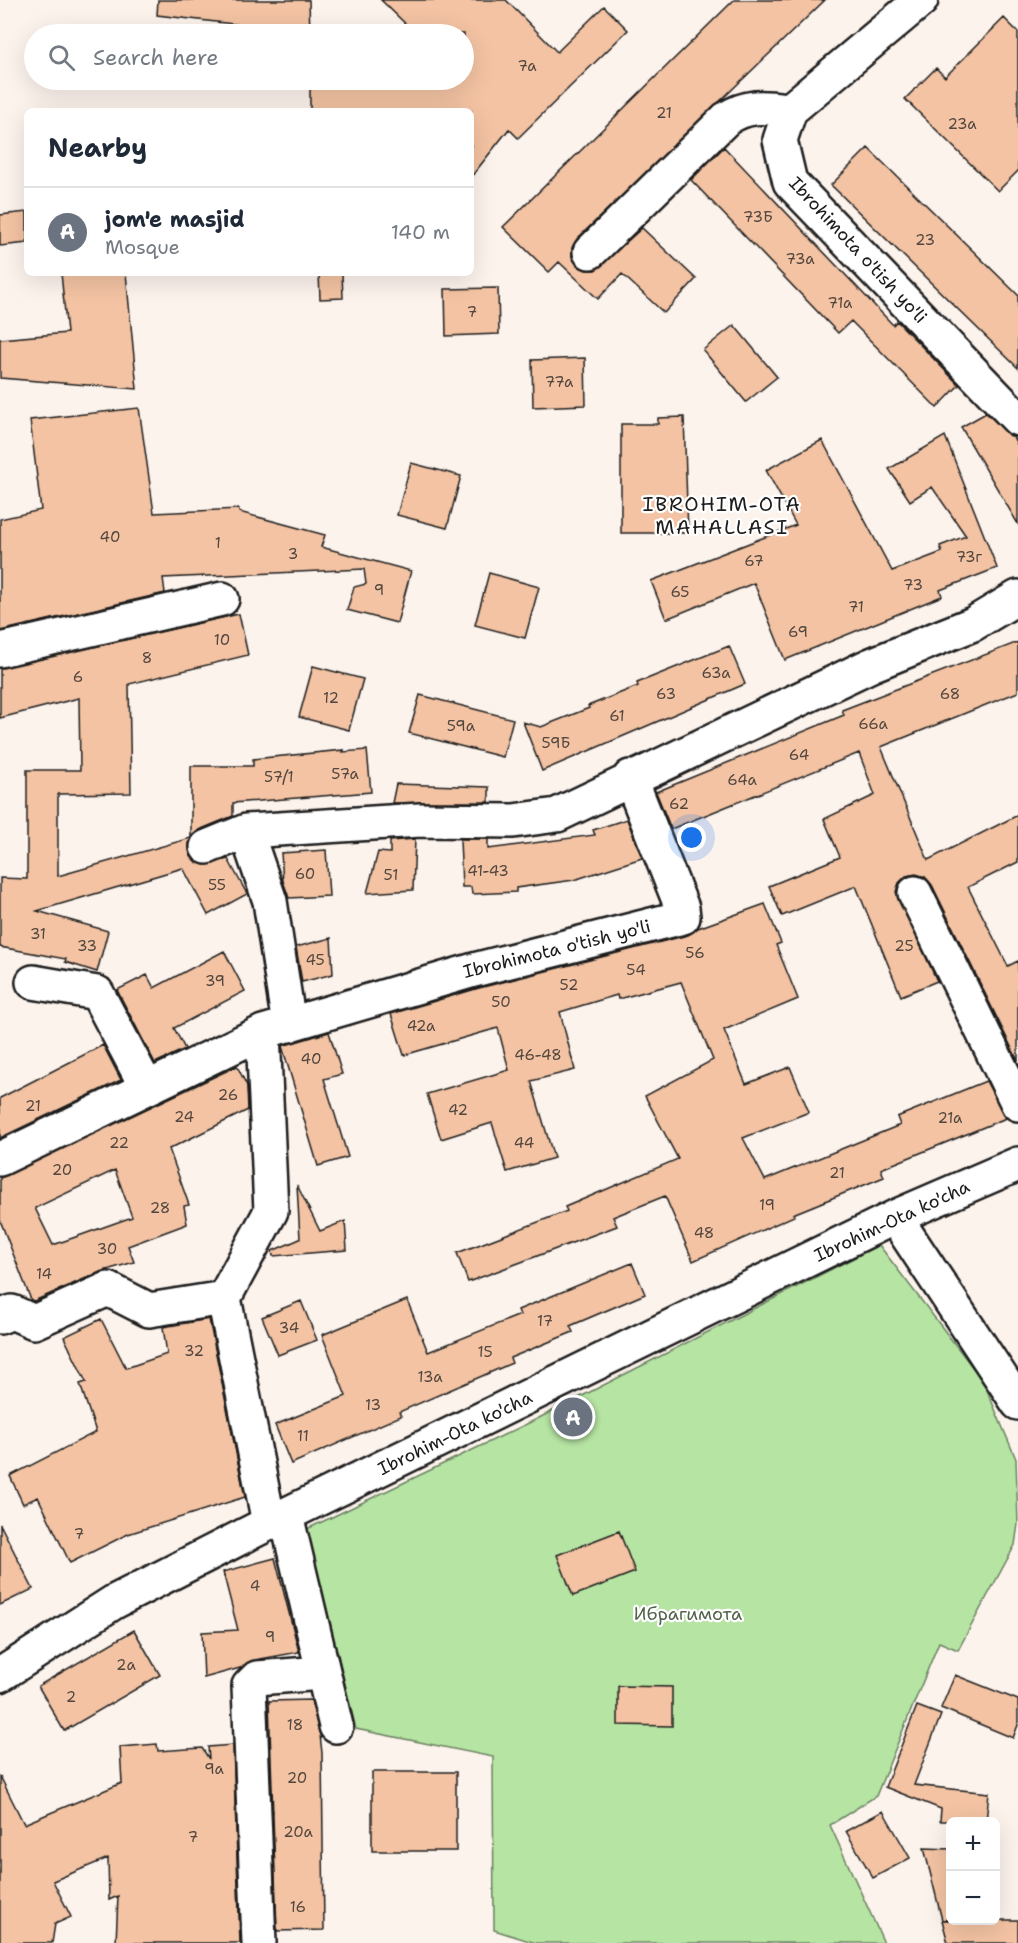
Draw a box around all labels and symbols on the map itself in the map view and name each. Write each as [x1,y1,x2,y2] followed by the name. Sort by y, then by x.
[517,56,537,76] house number: 7a
[656,103,672,123] house number: 21
[947,114,977,134] house number: 23a
[784,171,932,329] street label: Ibrohimota o'tish yo'li
[743,207,773,227] house number: 73Б
[915,230,935,250] house number: 23
[786,249,815,269] house number: 73a
[828,293,853,313] house number: 71a
[467,302,477,322] house number: 7
[545,372,574,392] house number: 77a
[643,491,801,540] district label: IBROHIM-OTA MAHALLASI
[100,527,120,547] house number: 40
[215,533,221,553] house number: 1
[288,544,298,564] house number: 3
[956,547,983,567] house number: 73г
[744,551,764,571] house number: 67
[903,575,923,595] house number: 73
[374,580,384,600] house number: 9
[670,582,690,602] house number: 65
[848,597,864,617] house number: 71
[788,622,808,642] house number: 69
[214,630,230,650] house number: 10
[142,648,152,668] house number: 8
[701,663,731,683] house number: 63a
[73,667,83,687] house number: 6
[656,684,676,704] house number: 63
[940,684,960,704] house number: 68
[323,688,339,708] house number: 12
[609,706,625,726] house number: 61
[858,714,889,734] house number: 66a
[447,716,476,736] house number: 59а
[542,733,570,753] house number: 59Б
[789,745,809,765] house number: 64
[331,764,359,784] house number: 57a
[264,767,294,787] house number: 57/1
[727,770,757,790] house number: 64a
[669,794,689,814] house number: 62
[677,823,706,852] your location
[467,861,509,881] house number: 41-43
[295,864,315,884] house number: 60
[384,865,398,885] house number: 51
[208,875,226,895] house number: 55
[461,914,653,984] street label: Ibrohimota o'tish yo'li
[30,924,46,944] house number: 31
[77,936,97,956] house number: 33
[894,936,914,956] house number: 25
[685,943,705,963] house number: 56
[305,950,325,970] house number: 45
[626,960,646,980] house number: 54
[205,971,225,991] house number: 39
[560,975,578,995] house number: 52
[491,992,511,1012] house number: 50
[407,1016,436,1036] house number: 42a
[514,1045,562,1065] house number: 46-48
[301,1049,321,1069] house number: 40
[218,1085,238,1105] house number: 26
[25,1096,41,1116] house number: 21
[448,1100,468,1120] house number: 42
[174,1107,194,1127] house number: 24
[938,1108,963,1128] house number: 21a
[109,1133,129,1153] house number: 22
[514,1133,534,1153] house number: 44
[52,1160,72,1180] house number: 20
[829,1163,845,1183] house number: 21
[810,1174,974,1268] street label: Ibrohim-Ota ko'cha
[759,1195,775,1215] house number: 19
[150,1198,170,1218] house number: 28
[694,1223,714,1243] house number: 48
[97,1239,117,1259] house number: 30
[36,1264,52,1284] house number: 14
[537,1311,553,1331] house number: 17
[279,1318,299,1338] house number: 34
[184,1341,204,1361] house number: 32
[477,1342,493,1362] house number: 15
[417,1367,443,1387] house number: 13a
[374,1385,536,1481] street label: Ibrohim-Ota ko'cha
[554,1394,592,1440] pin: A
[365,1395,381,1415] house number: 13
[297,1426,309,1446] house number: 11
[74,1524,84,1544] house number: 7
[250,1576,260,1596] house number: 4
[634,1602,742,1626] park label: Ибрагимота
[265,1627,275,1647] house number: 9
[116,1655,137,1675] house number: 2а
[66,1687,76,1707] house number: 2
[287,1715,303,1735] house number: 18
[204,1759,224,1779] house number: 9a
[287,1768,307,1788] house number: 20
[283,1822,313,1842] house number: 20a
[188,1827,198,1847] house number: 7
[290,1897,306,1917] house number: 16

